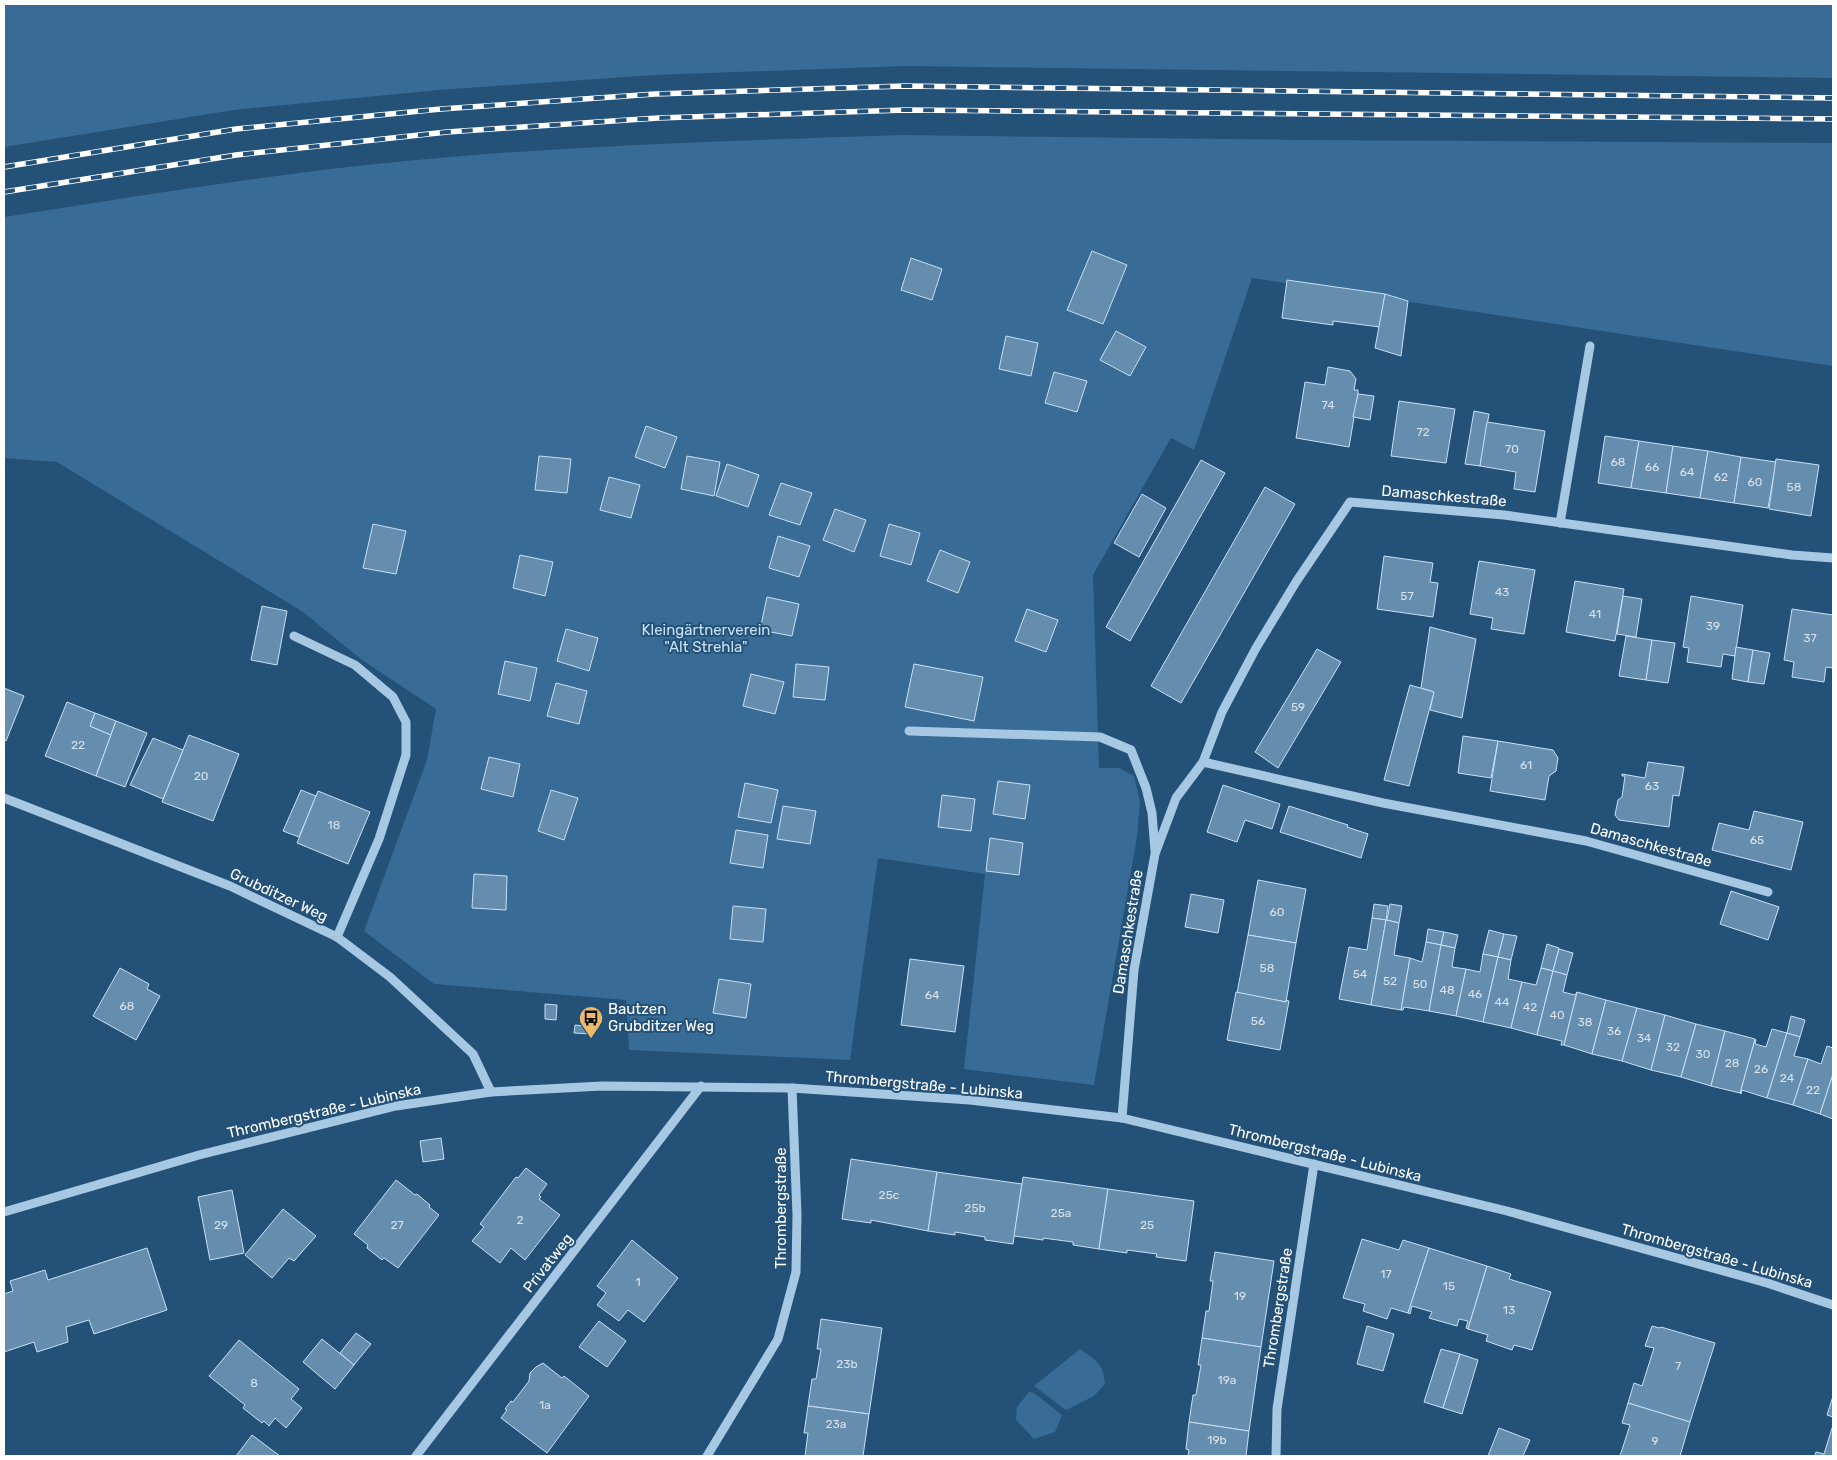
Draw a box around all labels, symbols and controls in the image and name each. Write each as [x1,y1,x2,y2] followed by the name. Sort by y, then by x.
[1321,398,1335,412] house number: 74
[1416,425,1430,439] house number: 72
[1505,442,1519,456] house number: 70
[1611,455,1625,469] house number: 68
[1645,460,1659,474] house number: 66
[1680,465,1695,479] house number: 64
[1714,470,1728,484] house number: 62
[1748,475,1762,489] house number: 60
[1787,480,1801,494] house number: 58
[1381,482,1507,510] street label: Damaschkestraße
[1495,585,1509,599] house number: 43
[1400,589,1414,603] house number: 57
[1589,607,1601,621] house number: 41
[1706,619,1720,633] house number: 39
[642,621,770,656] park label: Kleingärtnerverein "Alt Strehla"
[1803,631,1817,645] house number: 37
[1291,700,1305,714] house number: 59
[71,738,85,752] house number: 22
[1520,758,1532,772] house number: 61
[194,769,208,783] house number: 20
[1645,779,1659,793] house number: 63
[328,818,340,832] house number: 18
[1588,819,1714,871] street label: Damaschkestraße
[1750,833,1764,847] house number: 65
[227,864,331,926] street label: Grubditzer Weg
[1109,869,1147,995] street label: Damaschkestraße
[1270,905,1284,919] house number: 60
[1260,961,1274,975] house number: 58
[1353,967,1368,981] house number: 54
[1383,974,1397,988] house number: 52
[1413,977,1427,991] house number: 50
[1439,983,1455,997] house number: 48
[1468,987,1482,1001] house number: 46
[925,988,940,1002] house number: 64
[1495,995,1510,1009] house number: 44
[120,999,134,1013] house number: 68
[608,1000,714,1035] place label: Bautzen Grubditzer Weg
[1523,1000,1537,1014] house number: 42
[578,1005,604,1039] bus stop icon: Bautzen Grubditzer Weg
[1549,1008,1565,1022] house number: 40
[1251,1014,1265,1028] house number: 56
[1578,1015,1592,1029] house number: 38
[1607,1024,1621,1038] house number: 36
[1637,1031,1652,1045] house number: 34
[1666,1040,1680,1054] house number: 32
[1696,1047,1710,1061] house number: 30
[1725,1056,1739,1070] house number: 28
[1754,1062,1768,1076] house number: 26
[824,1067,1024,1103] street label: Thrombergstraße - Lubinska
[1780,1071,1795,1085] house number: 24
[225,1080,423,1142] street label: Thrombergstraße - Lubinska
[1806,1083,1820,1097] house number: 22
[1227,1120,1423,1186] street label: Thrombergstraße - Lubinska
[772,1147,790,1269] street label: Thrombergstraße
[879,1188,900,1202] house number: 25c
[964,1201,986,1215] house number: 25b
[1051,1206,1071,1220] house number: 25a
[516,1213,524,1227] house number: 2
[214,1218,228,1232] house number: 29
[390,1218,404,1232] house number: 27
[1140,1218,1154,1232] house number: 25
[1619,1220,1815,1292] street label: Thrombergstraße - Lubinska
[519,1230,577,1296] street label: Privatweg
[1260,1247,1296,1369] street label: Thrombergstraße
[1380,1267,1392,1281] house number: 17
[635,1275,641,1289] house number: 1
[1443,1279,1455,1293] house number: 15
[1234,1289,1246,1303] house number: 19
[1503,1303,1515,1317] house number: 13
[836,1357,858,1371] house number: 23b
[1675,1359,1681,1373] house number: 7
[1218,1373,1236,1387] house number: 19a
[250,1376,258,1390] house number: 8
[539,1398,551,1412] house number: 1a
[826,1417,846,1431] house number: 23a
[1207,1433,1227,1447] house number: 19b
[1651,1434,1659,1448] house number: 9

